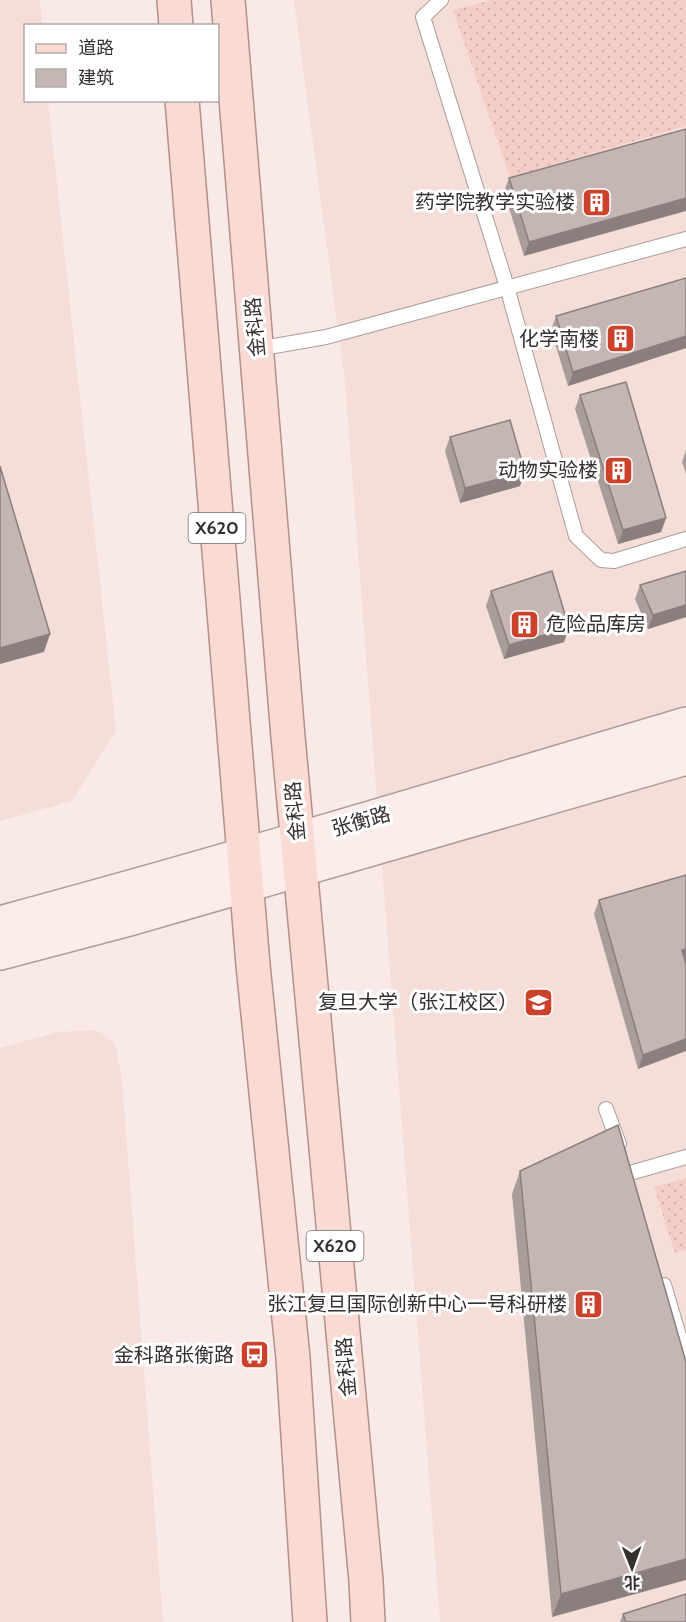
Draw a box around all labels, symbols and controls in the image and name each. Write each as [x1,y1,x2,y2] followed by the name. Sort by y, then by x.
[24,24,219,102] legend
[78,37,114,59] text: 道路
[78,67,114,89] text: 建筑
[580,186,612,218] building icon: 药学院教学实验楼
[415,190,575,214] place label: 药学院教学实验楼
[240,296,270,358] street label: 金科路
[604,323,636,355] building icon: 化学南楼
[519,327,599,351] place label: 化学南楼
[603,454,635,486] building icon: 动物实验楼
[498,458,598,482] place label: 动物实验楼
[188,513,246,543] road number: X620
[509,608,541,640] building icon: 危险品库房
[546,612,646,636] place label: 危险品库房
[280,780,310,842] street label: 金科路
[329,801,393,841] street label: 张衡路
[523,986,555,1018] school or university icon: 复旦大学（张江校区）
[318,990,518,1014] place label: 复旦大学（张江校区）
[306,1231,364,1261] road number: X620
[572,1288,604,1320] building icon: 张江复旦国际创新中心一号科研楼
[267,1292,567,1316] place label: 张江复旦国际创新中心一号科研楼
[331,1336,361,1398] street label: 金科路
[239,1339,271,1371] bus stop icon: 金科路张衡路
[114,1343,234,1367] place label: 金科路张衡路
[602,1538,662,1598] north arrow
[624,1573,640,1592] text: 北

